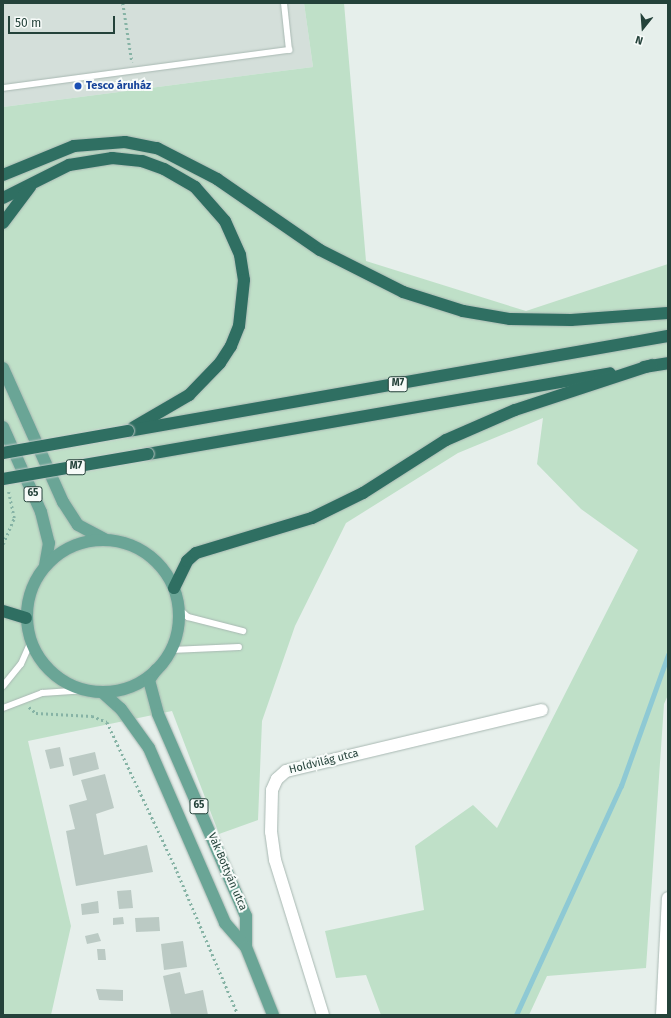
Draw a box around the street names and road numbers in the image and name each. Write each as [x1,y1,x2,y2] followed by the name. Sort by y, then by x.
[387,376,409,392] road number: M7
[65,459,87,475] road number: M7
[23,486,43,502] road number: 65
[288,747,360,777] street label: Holdvilág utca
[189,798,209,814] road number: 65
[205,831,249,913] street label: Vak Bottyán utca

